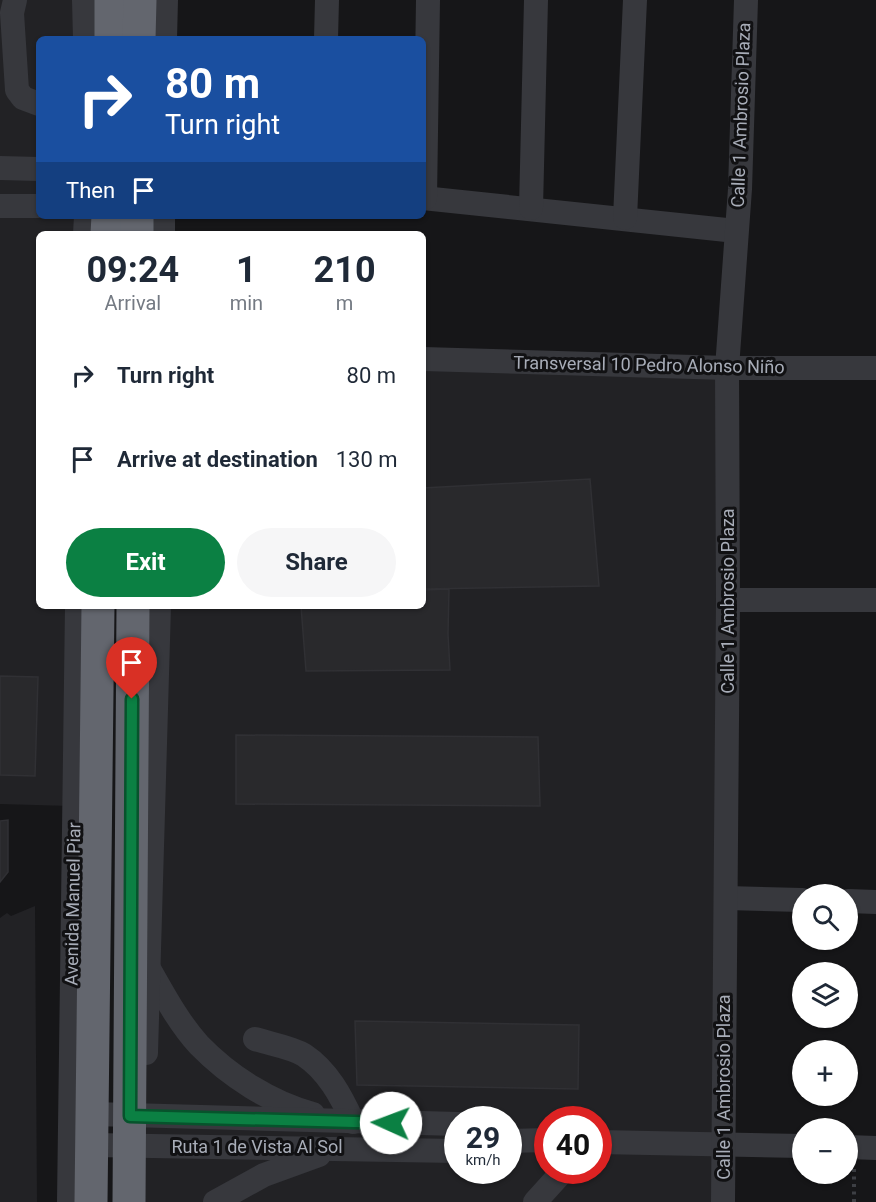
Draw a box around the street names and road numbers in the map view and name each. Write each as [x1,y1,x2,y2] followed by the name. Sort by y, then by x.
[727,22,754,208] street label: Calle 1 Ambrosio Plaza
[513,352,785,377] street label: Transversal 10 Pedro Alonso Niño
[717,508,738,694] street label: Calle 1 Ambrosio Plaza
[61,822,84,986] street label: Avenida Manuel Piar
[713,994,734,1180] street label: Calle 1 Ambrosio Plaza
[171,1136,343,1157] street label: Ruta 1 de Vista Al Sol

